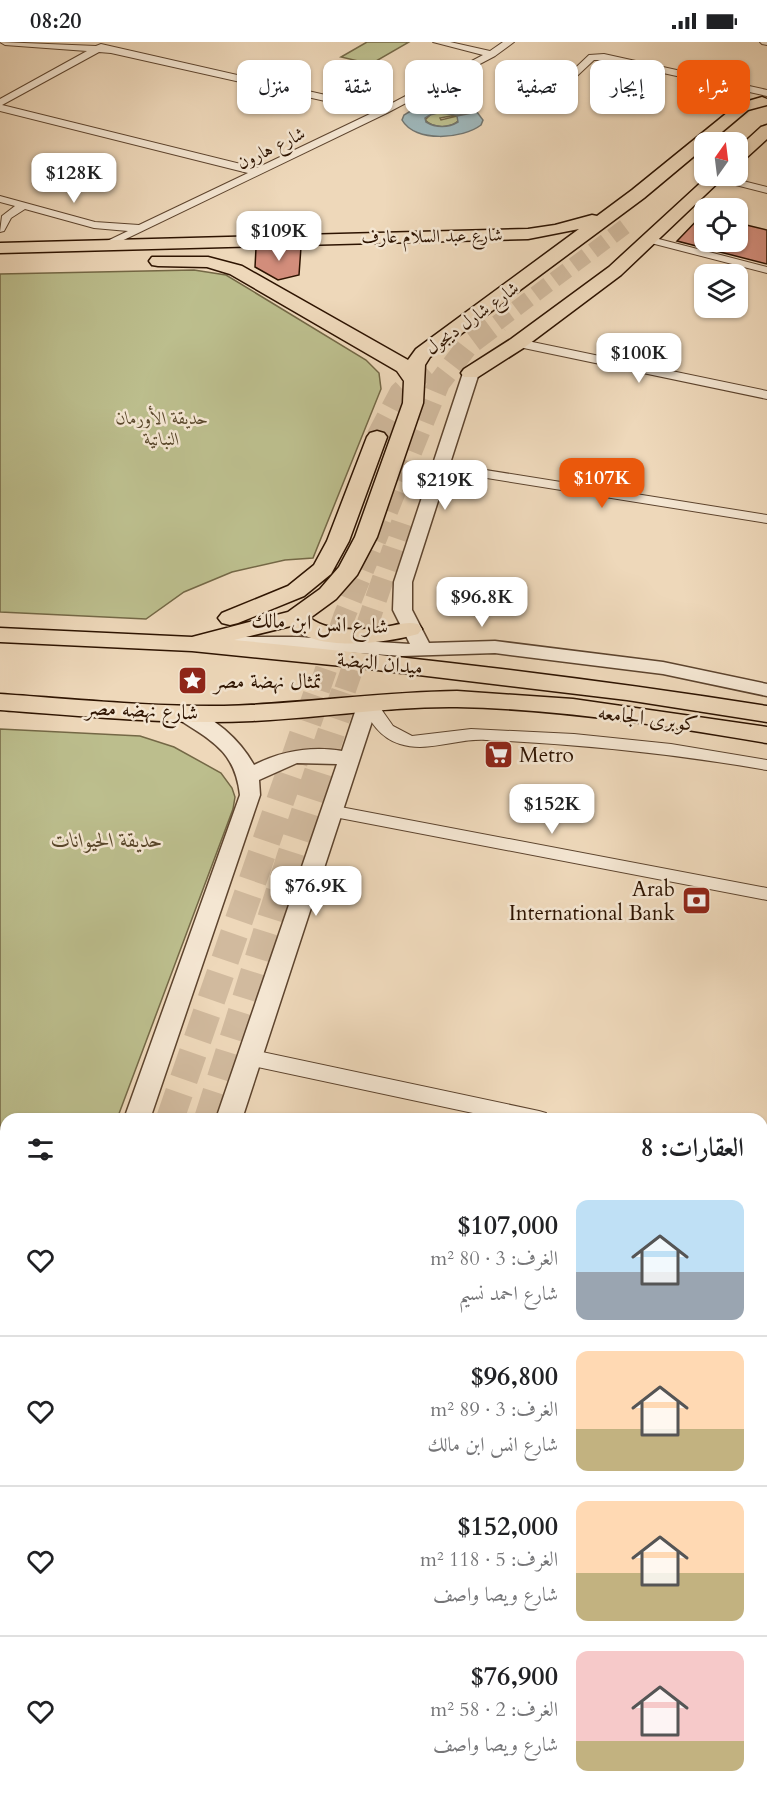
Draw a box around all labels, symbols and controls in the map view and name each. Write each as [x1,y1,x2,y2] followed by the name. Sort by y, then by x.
[30,6,81,36] text: 08:20
[237,60,311,114] chip: منزل
[323,60,393,114] chip: شقة
[405,60,483,114] chip: جديد
[495,60,578,114] chip: تصفية
[590,60,665,114] chip: إيجار
[677,60,750,114] chip: شراء
[233,121,310,177] street label: شارع هارون
[694,132,748,186] north arrow
[694,132,748,318] map controls
[32,153,116,204] pin: $128K
[45,159,103,186] text: $128K
[694,198,748,252] button: locate
[237,211,321,262] pin: $109K
[250,217,308,244] text: $109K
[361,223,503,253] street label: شارع عبد السلام عارف
[694,264,748,318] button: layers
[420,276,525,362] street label: شارع شارل ديجول
[597,333,681,384] pin: $100K
[610,339,668,366] text: $100K
[116,405,208,452] park label: حديقة الأورمان النباتية
[560,458,644,509] pin: $107K
[403,460,487,511] pin: $219K
[573,464,631,491] text: $107K
[416,466,474,493] text: $219K
[433,577,531,628] pin: $96.8K
[451,583,513,610] text: $96.8K
[251,605,389,645] street label: شارع انس ابن مالك
[335,645,424,682] street label: ميدان النهضة
[177,665,209,697] place icon: تمثال نهضة مصر
[212,667,322,696] place label: تمثال نهضة مصر
[83,693,199,731] street label: شارع نهضه مصر
[596,698,700,739] street label: كوبرى الجامعه
[482,739,514,771] supermarket icon: Metro
[519,741,574,770] place label: Metro
[510,784,594,835] pin: $152K
[523,790,581,817] text: $152K
[51,826,163,855] park label: حديقة الحيوانات
[267,866,365,917] pin: $76.9K
[285,872,347,899] text: $76.9K
[509,875,676,928] place label: Arab International Bank
[680,885,712,917] bank icon: Arab International Bank
[641,1130,744,1165] text: العقارات: 8
[24,1133,57,1166] icon: filters
[457,1208,558,1243] text: $107,000
[624,1224,696,1296] icon: home
[24,1244,57,1277] icon: heart
[430,1245,558,1272] text: الغرف: 3 · 80 m²
[459,1280,558,1307] text: شارع احمد نسيم
[470,1359,558,1394] text: $96,800
[624,1375,696,1447] icon: home
[24,1395,57,1428] icon: heart
[430,1396,558,1423] text: الغرف: 3 · 89 m²
[428,1431,558,1458] text: شارع انس ابن مالك
[457,1509,558,1544] text: $152,000
[624,1525,696,1597] icon: home
[24,1545,57,1578] icon: heart
[420,1546,558,1573] text: الغرف: 5 · 118 m²
[433,1581,558,1608] text: شارع ويصا واصف
[470,1659,558,1694] text: $76,900
[624,1675,696,1747] icon: home
[24,1695,57,1728] icon: heart
[430,1696,558,1723] text: الغرف: 2 · 58 m²
[433,1731,558,1758] text: شارع ويصا واصف

